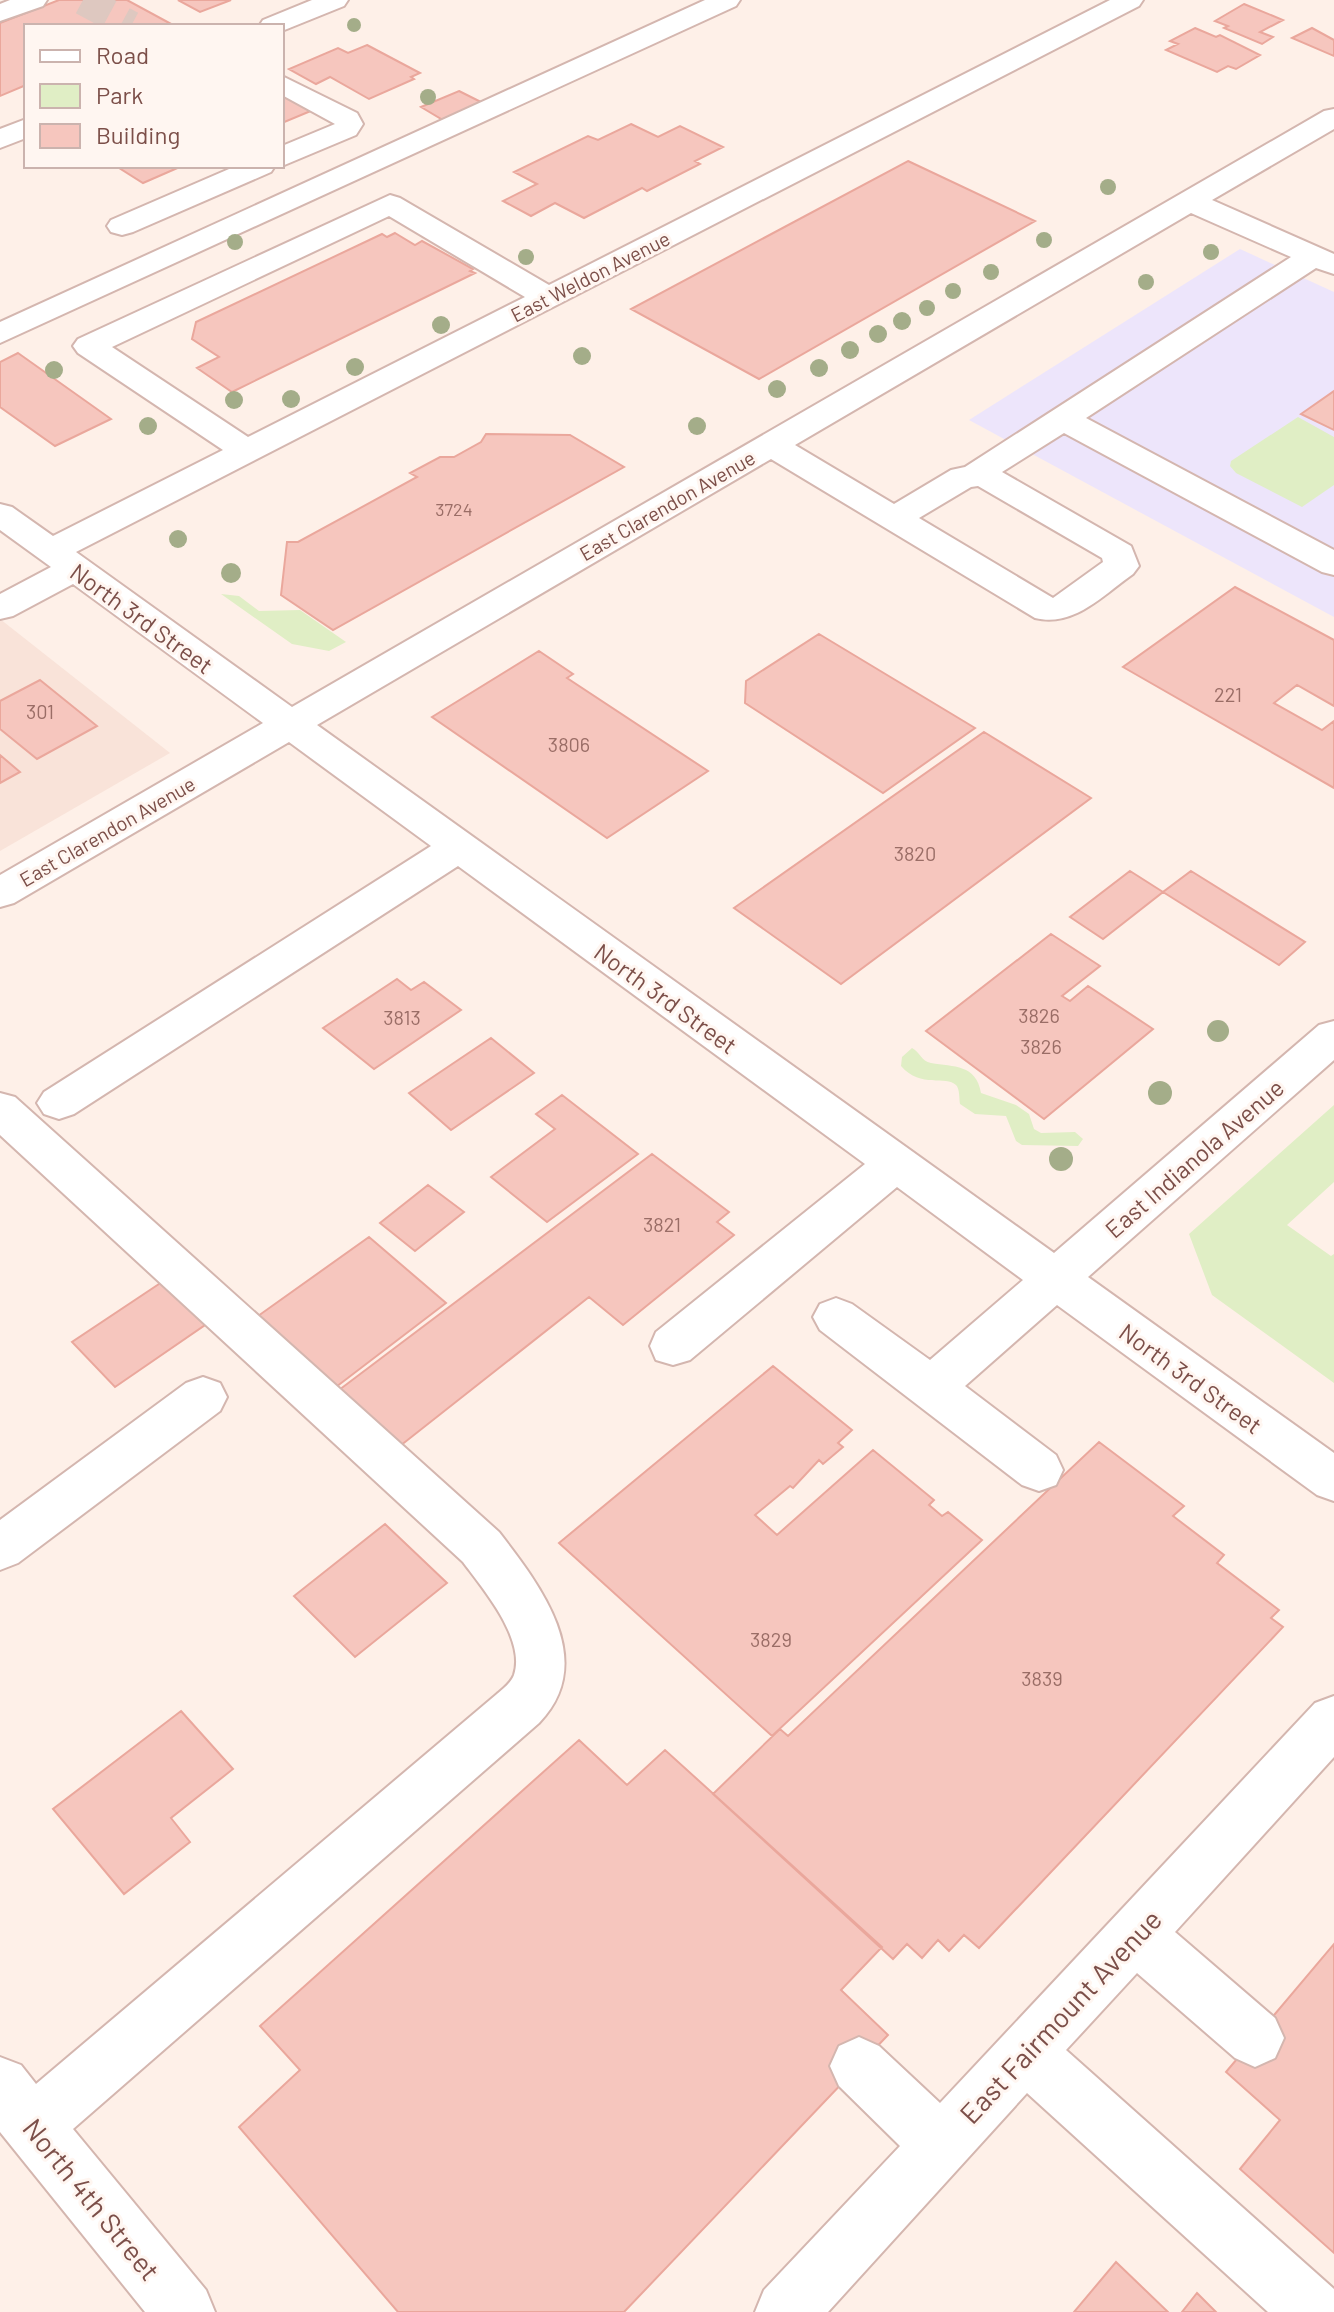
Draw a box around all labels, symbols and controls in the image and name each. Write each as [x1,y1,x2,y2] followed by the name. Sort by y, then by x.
[24,24,284,168] legend
[96,40,149,69] text: Road
[96,80,143,109] text: Park
[96,120,180,149] text: Building
[506,226,674,326] street label: East Weldon Avenue
[575,445,759,565] street label: East Clarendon Avenue
[435,498,473,520] house number: 3724
[65,557,219,679] street label: North 3rd Street
[1214,682,1242,706] house number: 221
[26,699,54,723] house number: 301
[548,732,590,756] house number: 3806
[15,771,199,891] street label: East Clarendon Avenue
[894,841,936,865] house number: 3820
[589,937,743,1059] street label: North 3rd Street
[1018,1003,1060,1027] house number: 3826
[383,1005,421,1029] house number: 3813
[1020,1034,1062,1058] house number: 3826
[1099,1073,1289,1243] street label: East Indianola Avenue
[643,1212,681,1236] house number: 3821
[1114,1317,1268,1439] street label: North 3rd Street
[750,1627,792,1651] house number: 3829
[1021,1666,1063,1690] house number: 3839
[952,1902,1168,2130] street label: East Fairmount Avenue
[16,2111,168,2287] street label: North 4th Street

